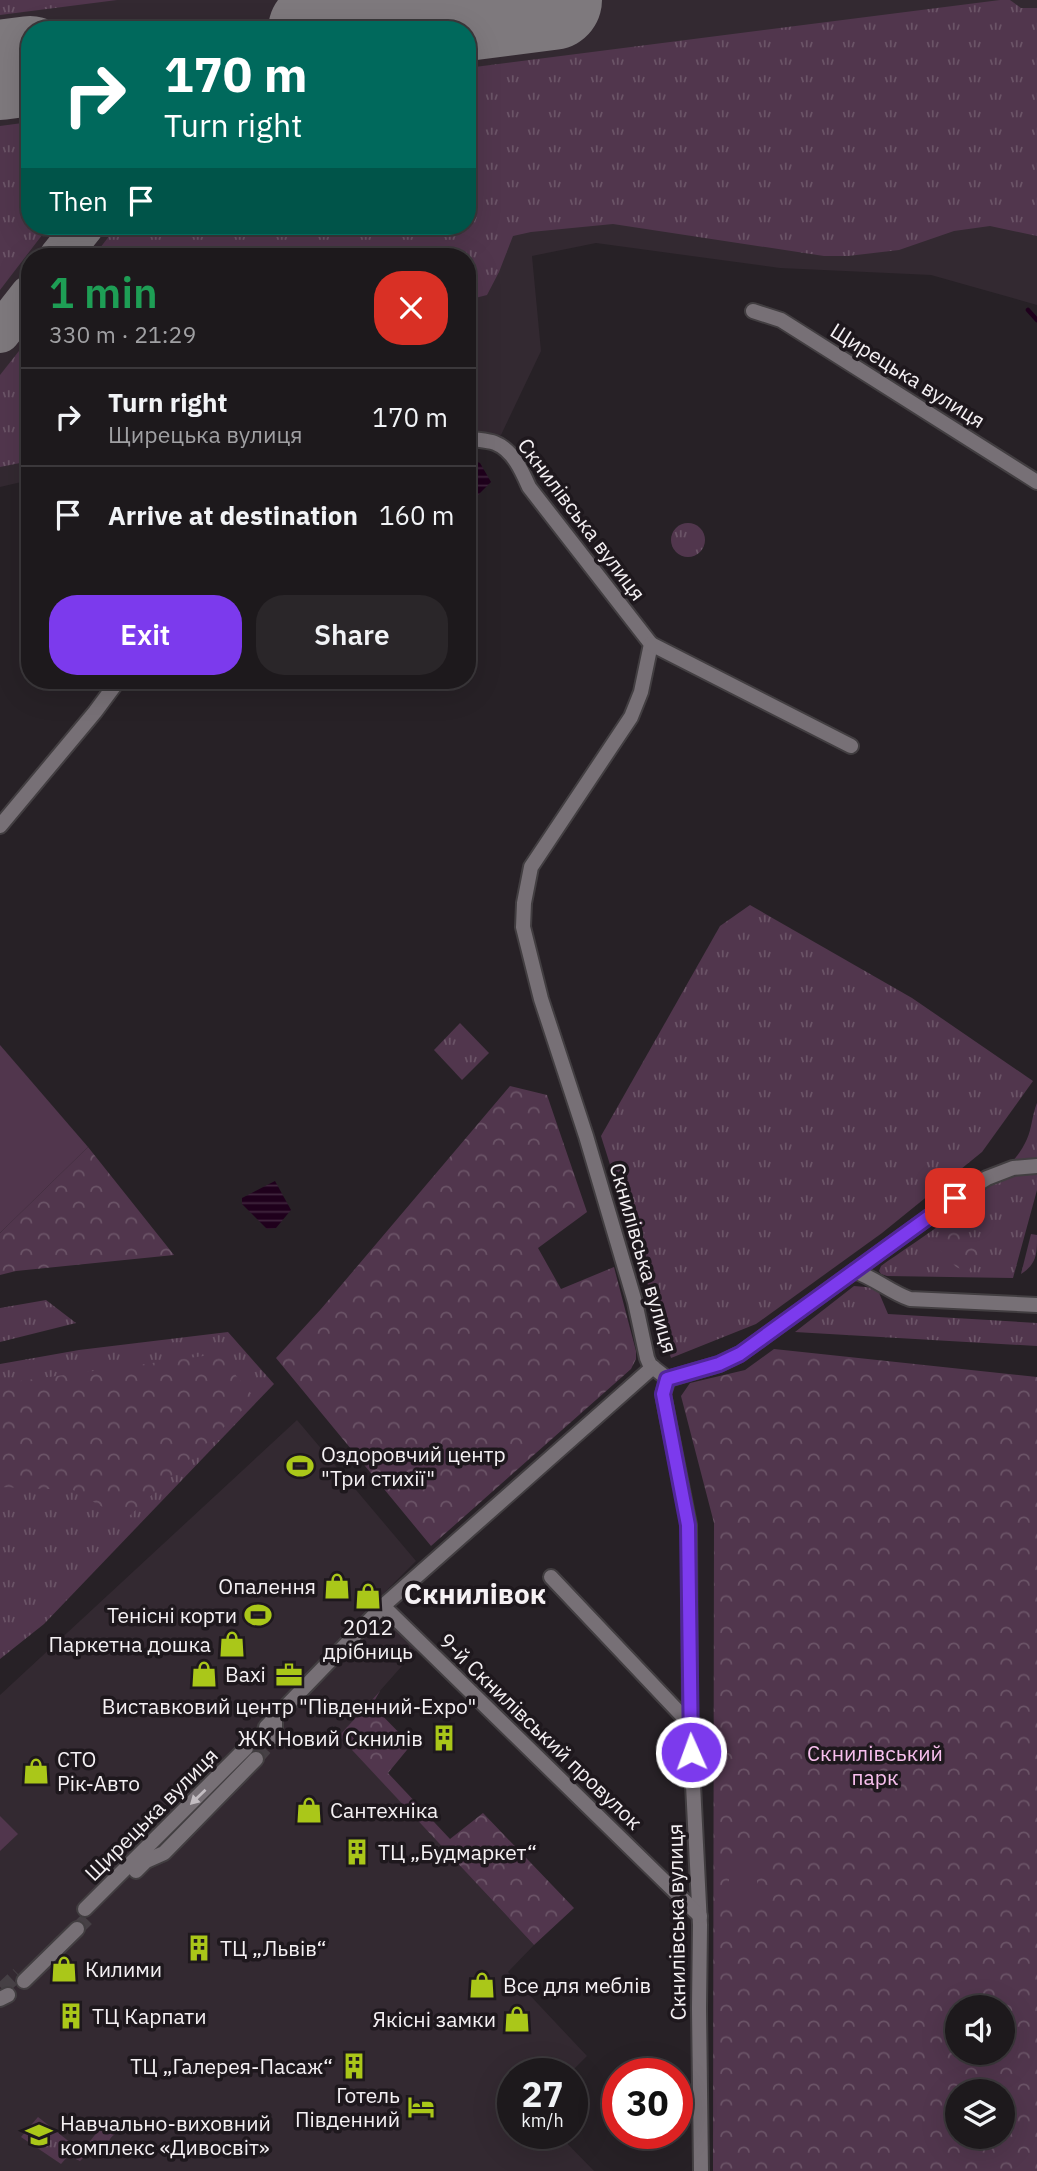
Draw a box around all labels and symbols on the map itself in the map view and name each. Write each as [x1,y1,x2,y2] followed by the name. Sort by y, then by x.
[825,316,991,434] street label: Щирецька вулиця
[512,432,652,606] street label: Скнилівська вулиця
[603,1160,685,1356] street label: Скнилівська вулиця
[925,1168,985,1228] pin
[321,1440,506,1492] place label: Оздоровчий центр "Три стихії"
[285,1451,315,1481] sports icon: Оздоровчий центр "Три стихії"
[322,1571,352,1601] shop icon: Опалення
[218,1572,316,1600] place label: Опалення
[404,1575,546,1612] district label: Скнилівок
[353,1581,383,1611] shop icon: 2012 дрібниць
[243,1600,273,1630] sports icon: Тенісні корти
[107,1601,237,1629] place label: Тенісні корти
[323,1613,413,1665] place label: 2012 дрібниць
[433,1626,649,1836] street label: 9-й Скнилівський провулок
[217,1629,247,1659] shop icon: Паркетна дошка
[49,1630,211,1658] place label: Паркетна дошка
[189,1659,219,1689] shop icon: Baxi
[225,1660,266,1688] place label: Baxi
[274,1660,304,1690] office icon: Виставковий центр "Південний-Expo"
[102,1692,476,1720] place label: Виставковий центр "Південний-Expo"
[654,1715,728,1789] position arrow
[429,1723,459,1753] building icon: ЖК Новий Скнилів
[238,1724,423,1752] place label: ЖК Новий Скнилів
[807,1739,943,1791] park label: Скнилівський парк
[78,1741,224,1887] street label: Щирецька вулиця
[57,1745,140,1797] place label: СТО Рік-Авто
[21,1756,51,1786] shop icon: СТО Рік-Авто
[190,1789,206,1805] one-way arrow
[294,1795,324,1825] shop icon: Сантехніка
[330,1796,438,1824] place label: Сантехніка
[660,1823,692,2021] street label: Скнилівська вулиця
[342,1837,372,1867] building icon: ТЦ „Будмаркет“
[378,1838,537,1866] place label: ТЦ „Будмаркет“
[184,1933,214,1963] building icon: ТЦ „Львів“
[220,1934,326,1962] place label: ТЦ „Львів“
[49,1954,79,1984] shop icon: Килими
[85,1955,162,1983] place label: Килими
[467,1970,497,2000] shop icon: Все для меблів
[503,1971,651,1999] place label: Все для меблів
[56,2001,86,2031] building icon: ТЦ Карпати
[92,2002,207,2030] place label: ТЦ Карпати
[502,2004,532,2034] shop icon: Якісні замки
[372,2005,496,2033] place label: Якісні замки
[339,2051,369,2081] building icon: ТЦ „Галерея-Пасаж“
[130,2052,333,2080] place label: ТЦ „Галерея-Пасаж“
[602,2058,693,2149] speed limit sign: 30
[295,2081,400,2133] place label: Готель Південний
[406,2092,436,2122] hotel icon: Готель Південний
[60,2109,271,2161] place label: Навчально-виховний комплекс «Дивосвіт»
[24,2120,54,2150] school or university icon: Навчально-виховний комплекс «Дивосвіт»

